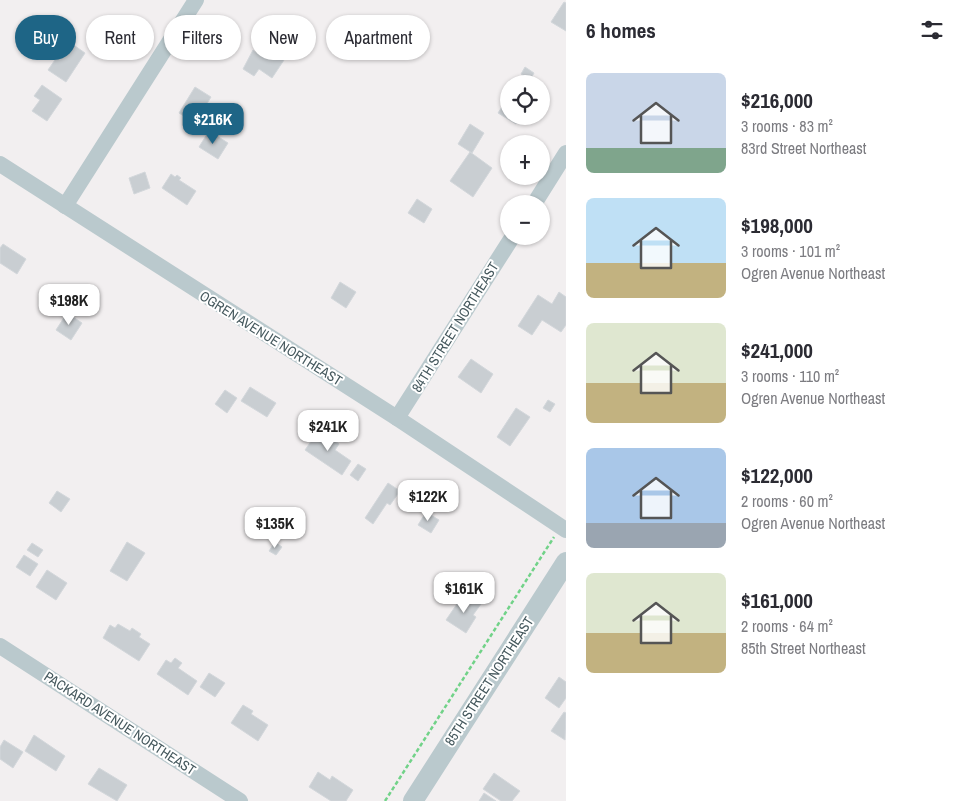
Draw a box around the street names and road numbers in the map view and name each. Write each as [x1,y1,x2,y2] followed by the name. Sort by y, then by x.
[408,259,502,395] street label: 84TH STREET NORTHEAST
[196,287,346,389] street label: OGREN AVENUE NORTHEAST
[441,613,537,749] street label: 85TH STREET NORTHEAST
[41,667,199,779] street label: PACKARD AVENUE NORTHEAST

